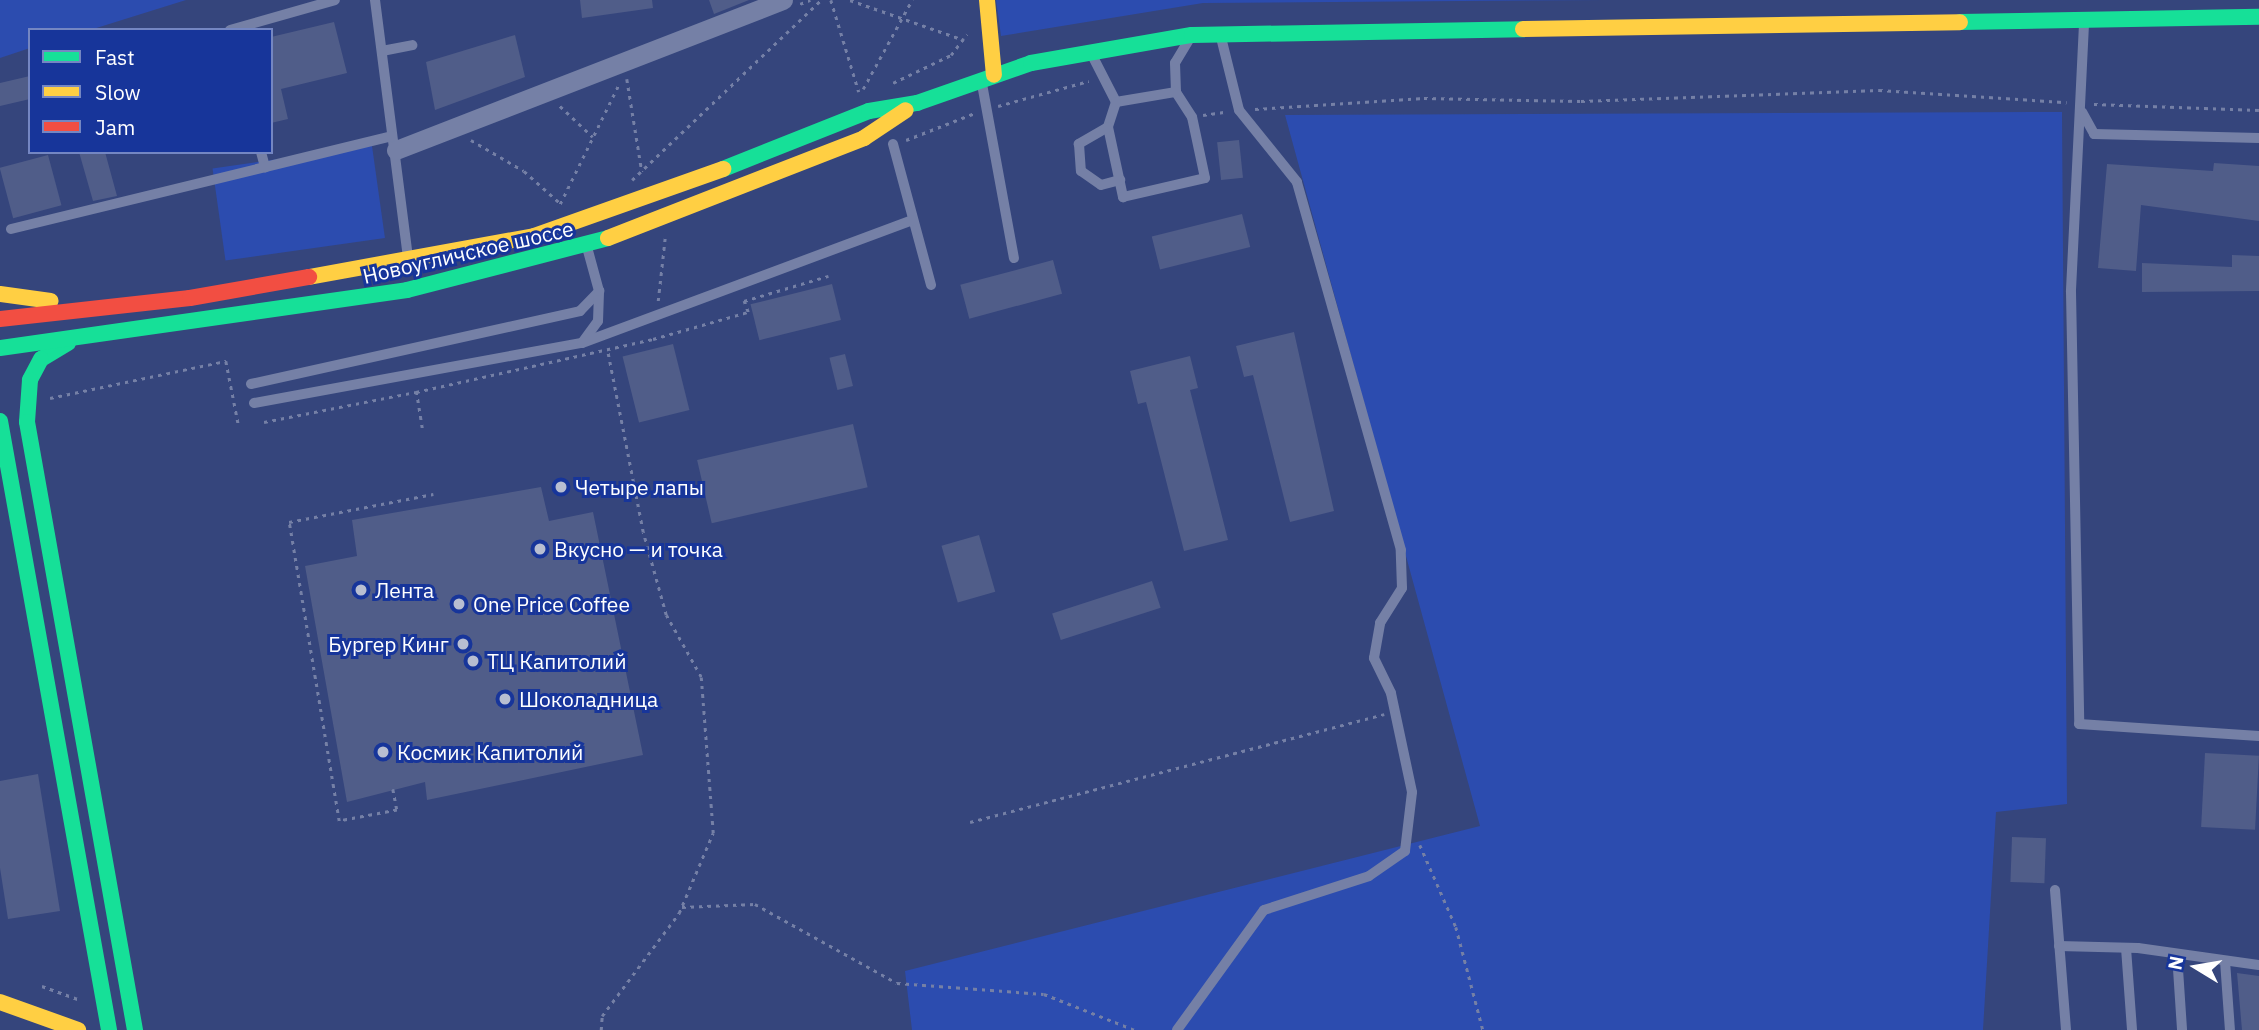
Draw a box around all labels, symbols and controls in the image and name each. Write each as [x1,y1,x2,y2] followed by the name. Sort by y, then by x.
[28,28,273,154] legend
[95,43,135,71] text: Fast
[95,78,141,106] text: Slow
[95,113,135,141] text: Jam
[360,215,576,289] street label: Новоугличское шоссе
[575,474,704,500] place label: Четыре лапы
[553,479,569,495] marker: Четыре лапы
[554,536,723,562] place label: Вкусно — и точка
[532,541,548,557] marker: Вкусно — и точка
[375,577,434,603] place label: Лента
[353,582,369,598] marker: Лента
[473,591,630,617] place label: One Price Coffee
[451,596,467,612] marker: One Price Coffee
[328,631,449,657] place label: Бургер Кинг
[455,636,471,652] marker: Бургер Кинг
[487,648,627,674] place label: ТЦ Капитолий
[465,653,481,669] marker: ТЦ Капитолий
[519,686,658,712] place label: Шоколадница
[497,691,513,707] marker: Шоколадница
[397,739,583,765] place label: Космик Капитолий
[375,744,391,760] marker: Космик Капитолий
[2161,932,2231,1002] north arrow
[2162,954,2188,972] text: N

